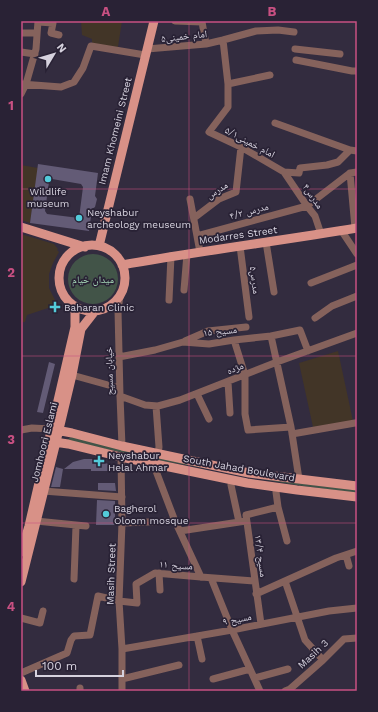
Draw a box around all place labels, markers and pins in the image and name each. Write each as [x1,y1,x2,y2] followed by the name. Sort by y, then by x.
[43,174,53,184] marker: Wildlife museum
[27,186,69,209] place label: Wildlife museum
[87,207,191,230] place label: Neyshabur archeology meuseum
[74,213,84,223] marker: Neyshabur archeology meuseum
[49,301,61,313] marker: Baharan Clinic
[64,302,135,313] place label: Baharan Clinic
[108,450,168,473] place label: Neyshabur Helal Ahmar
[93,455,105,467] marker: Neyshabur Helal Ahmar
[114,503,189,526] place label: Bagherol Oloom mosque
[101,509,111,519] marker: Bagherol Oloom mosque

